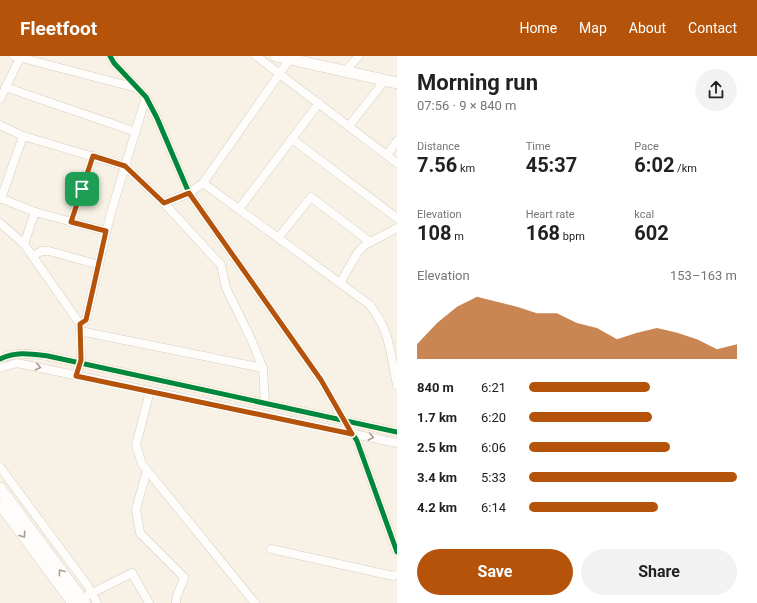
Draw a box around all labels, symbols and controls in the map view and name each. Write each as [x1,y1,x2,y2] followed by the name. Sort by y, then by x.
[20,17,97,40] text: Fleetfoot
[519,20,557,36] text: Home
[579,20,607,36] text: Map
[629,20,666,36] text: About
[688,20,737,36] text: Contact
[695,69,737,111] button: share
[417,70,538,95] text: Morning run
[417,98,516,113] text: 07:56 · 9 × 840 m
[417,140,460,153] text: Distance
[526,140,550,153] text: Time
[634,140,659,153] text: Pace
[417,153,457,177] text: 7.56
[526,153,577,177] text: 45:37
[634,153,674,177] text: 6:02
[457,162,475,175] text: km
[674,162,697,175] text: /km
[65,172,99,206] pin
[71,178,93,200] icon: arrive
[417,208,462,221] text: Elevation
[526,208,575,221] text: Heart rate
[634,208,654,221] text: kcal
[417,221,451,245] text: 108
[526,221,560,245] text: 168
[634,221,669,245] text: 602
[451,230,464,243] text: m
[560,230,585,243] text: bpm
[417,268,470,283] text: Elevation
[670,268,737,283] text: 153–163 m
[35,363,41,371] one-way arrow
[417,380,454,395] text: 840 m
[481,380,506,395] text: 6:21
[417,410,457,425] text: 1.7 km
[481,410,506,425] text: 6:20
[367,433,374,441] one-way arrow
[417,440,457,455] text: 2.5 km
[481,440,506,455] text: 6:06
[417,470,457,485] text: 3.4 km
[481,470,506,485] text: 5:33
[417,500,457,515] text: 4.2 km
[481,500,506,515] text: 6:14
[18,531,26,538] one-way arrow
[417,549,573,595] button: Save
[581,549,737,595] button: Share
[59,569,66,576] one-way arrow

